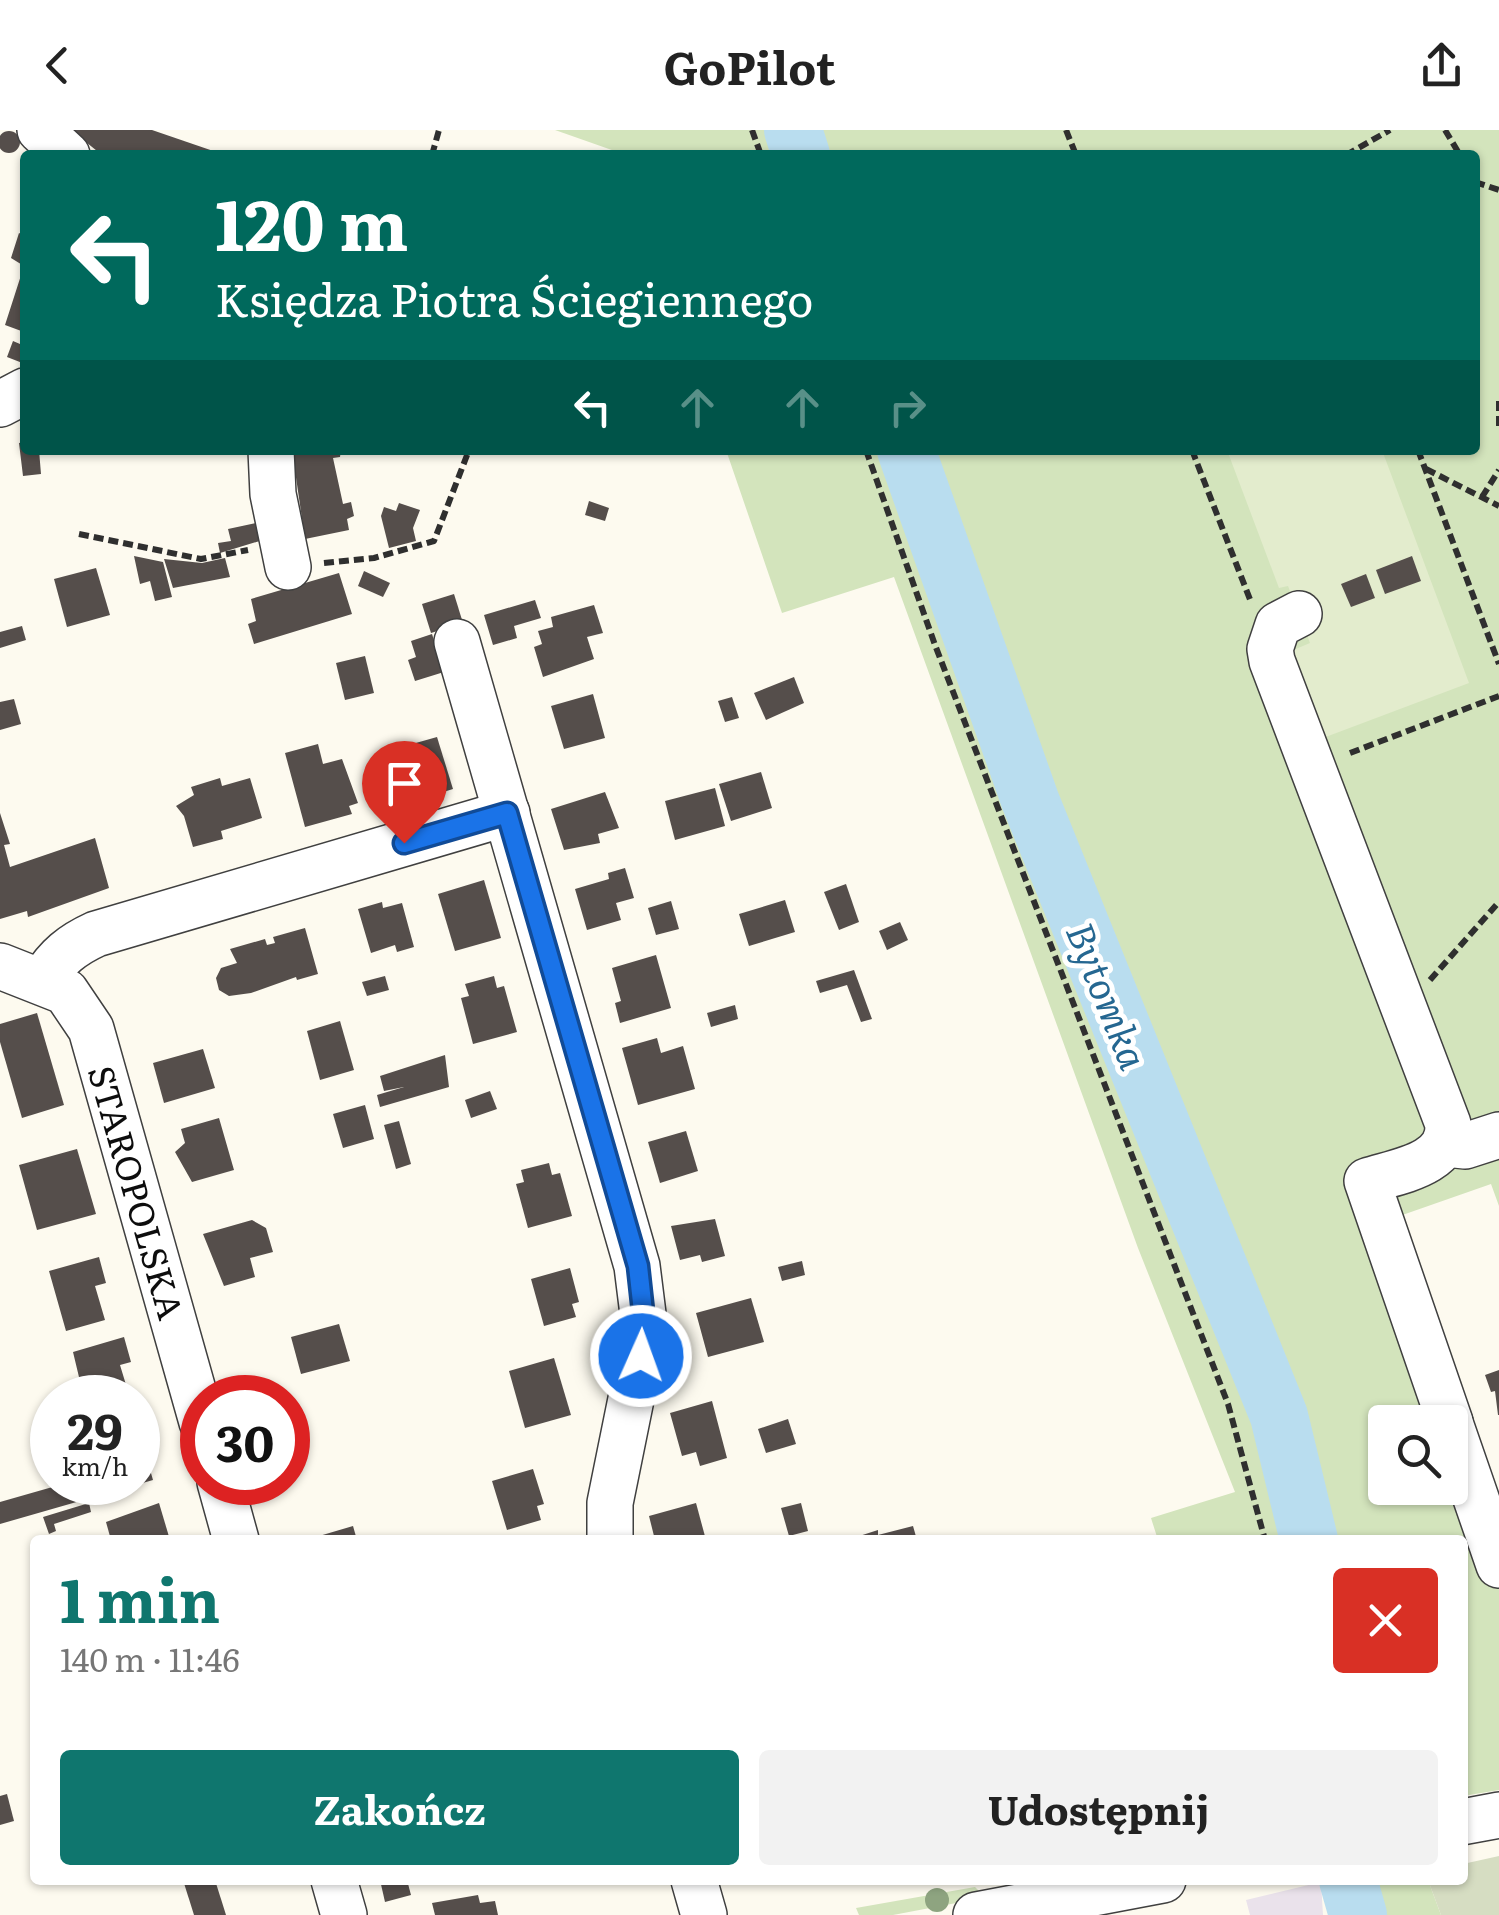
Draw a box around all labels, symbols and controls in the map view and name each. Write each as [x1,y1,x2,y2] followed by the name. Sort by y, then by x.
[664,32,835,99] text: GoPilot
[30,38,85,93] icon: back
[1414,38,1469,93] icon: share
[215,169,408,273] text: 120 m
[50,190,180,320] icon: left
[215,264,813,331] text: Księdza Piotra Ściegiennego
[565,380,620,435] icon: left
[670,380,725,435] icon: ahead
[775,380,830,435] icon: ahead
[880,380,935,435] icon: right
[362,741,447,844] pin
[377,756,432,811] icon: arrive
[1054,913,1164,1077] water label: Bytomka
[77,1059,199,1325] street label: STAROPOLSKA
[589,1304,693,1408] position arrow
[180,1375,310,1505] speed limit sign: 30
[67,1391,123,1465] text: 29
[1368,1405,1468,1505] map controls
[1368,1405,1468,1505] button: search
[62,1447,128,1484] text: km/h
[60,1552,220,1641] text: 1 min
[1333,1568,1438,1673] button: close
[60,1634,240,1682] text: 140 m · 11:46
[60,1750,739,1865] button: Zakończ
[759,1750,1438,1865] button: Udostępnij

